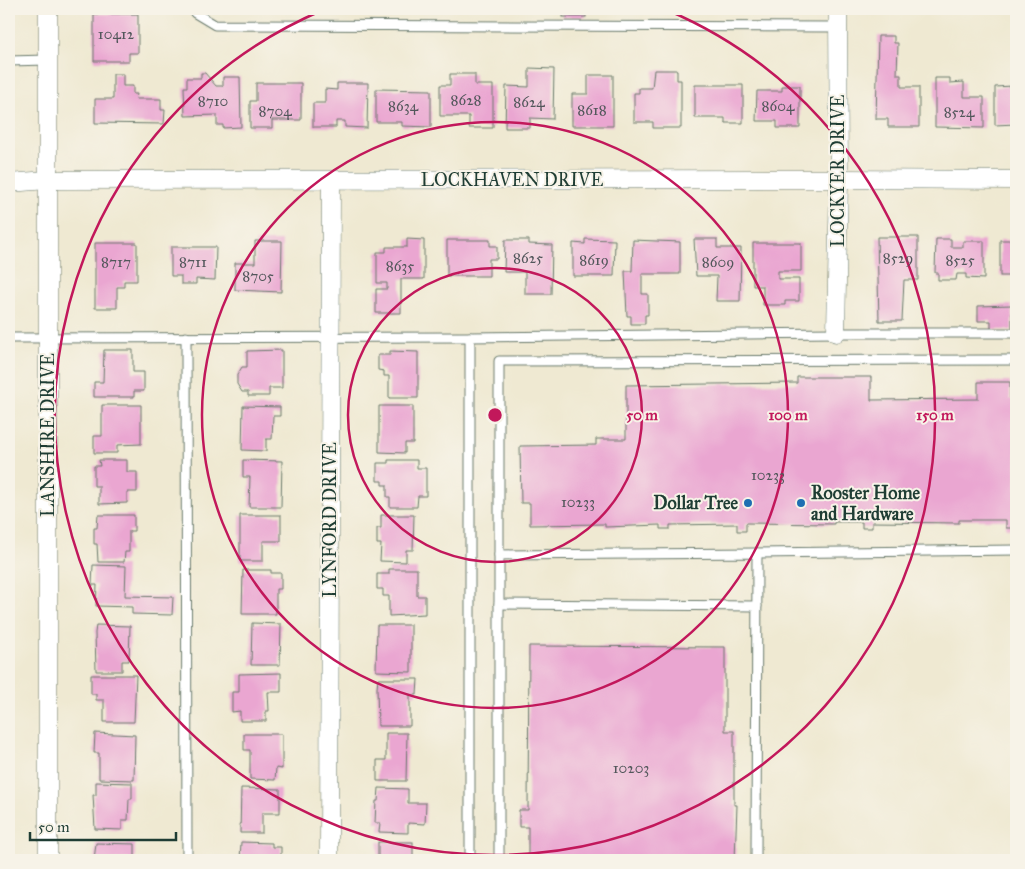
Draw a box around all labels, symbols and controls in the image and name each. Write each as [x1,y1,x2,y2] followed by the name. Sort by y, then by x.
[98,25,135,43] house number: 10412
[450,91,482,109] house number: 8628
[198,92,228,110] house number: 8710
[513,93,545,111] house number: 8624
[827,95,849,247] street label: LOCKYER DRIVE
[388,97,419,115] house number: 8634
[762,97,795,115] house number: 8604
[577,101,607,119] house number: 8618
[258,102,292,120] house number: 8704
[944,103,975,121] house number: 8524
[421,169,603,191] street label: LOCKHAVEN DRIVE
[513,249,543,267] house number: 8625
[883,249,913,267] house number: 8529
[579,251,609,269] house number: 8619
[945,251,975,269] house number: 8525
[101,253,131,271] house number: 8717
[179,253,207,271] house number: 8711
[702,253,734,271] house number: 8609
[386,257,414,275] house number: 8635
[242,267,274,285] house number: 8705
[37,353,59,517] street label: LANSHIRE DRIVE
[486,406,504,424] centre of rings
[626,406,658,424] text: 50 m
[768,406,808,424] text: 100 m
[916,406,954,424] text: 150 m
[319,442,341,598] street label: LYNFORD DRIVE
[751,466,785,484] house number: 10233
[811,482,921,525] place label: Rooster Home and Hardware
[653,492,738,514] place label: Dollar Tree
[561,493,595,511] house number: 10233
[742,497,754,509] marker: Dollar Tree
[795,497,807,509] marker: Rooster Home and Hardware
[613,759,649,777] house number: 10203
[30,809,176,841] scale bar
[38,818,70,836] text: 50 m

